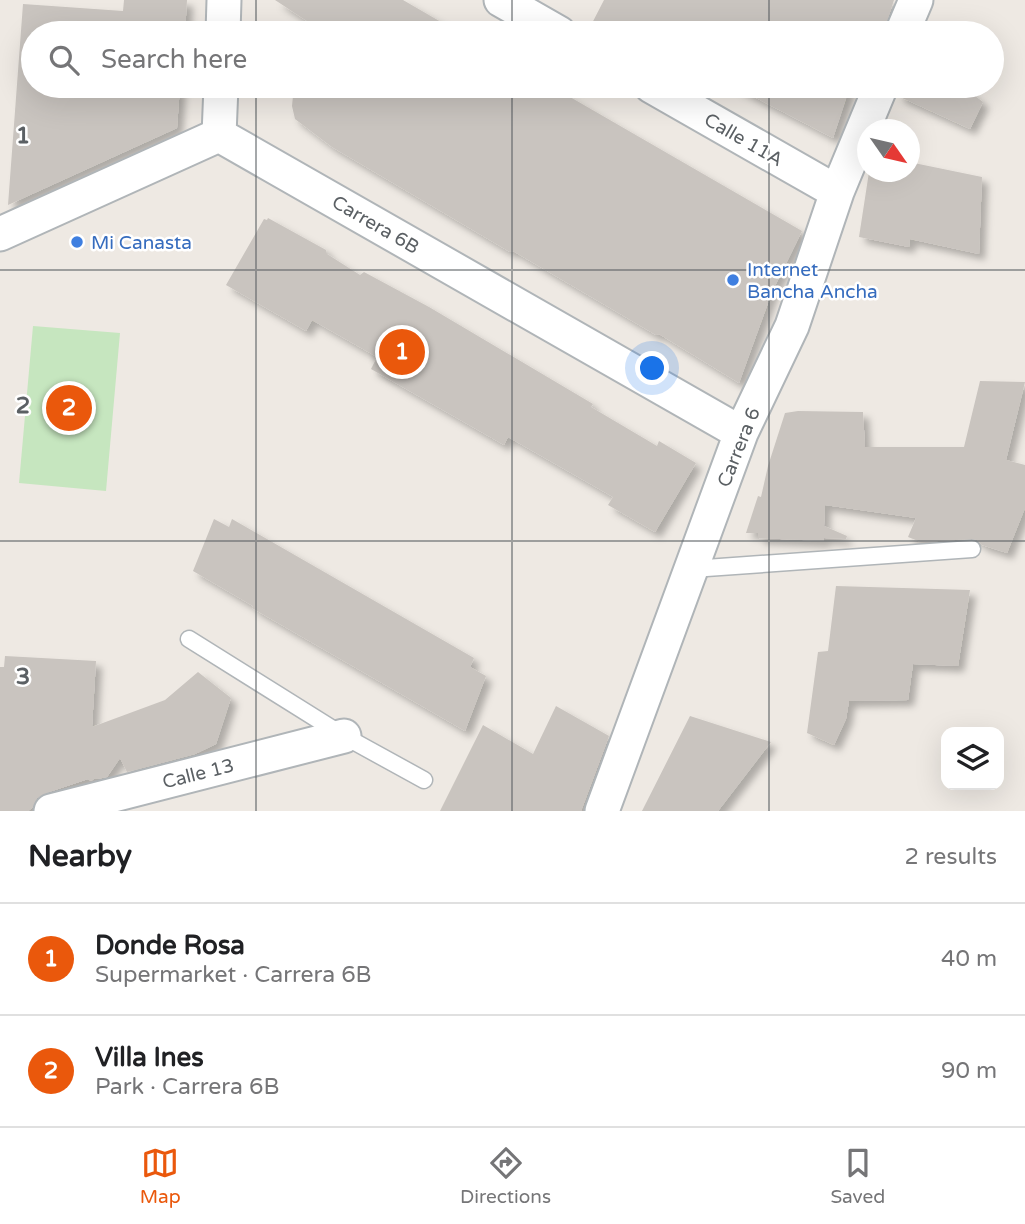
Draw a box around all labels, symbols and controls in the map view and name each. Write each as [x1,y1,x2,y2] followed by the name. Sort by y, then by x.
[21,21,1004,98] search box
[45,41,83,79] icon: search
[101,44,247,75] text: Search here
[700,109,787,171] street label: Calle 11A
[857,119,920,182] north arrow
[16,122,30,150] text: 1
[328,191,423,259] street label: Carrera 6B
[91,232,192,254] place label: Mi Canasta
[69,234,85,250] marker: Mi Canasta
[747,259,878,303] place label: Internet Bancha Ancha
[725,272,741,288] marker: Internet Bancha Ancha
[379,326,425,378] pin: 1
[635,351,669,385] your location
[46,382,92,434] pin: 2
[16,392,30,420] text: 2
[713,404,765,490] street label: Carrera 6
[16,663,30,691] text: 3
[941,727,1004,790] map controls
[941,727,1004,790] button: layers
[160,754,236,793] street label: Calle 13
[28,838,132,875] text: Nearby
[904,843,997,871] text: 2 results
[95,930,245,961] text: Donde Rosa
[44,945,58,973] text: 1
[941,945,997,973] text: 40 m
[95,961,372,989] text: Supermarket · Carrera 6B
[95,1042,204,1073] text: Villa Ines
[44,1057,58,1085] text: 2
[941,1057,997,1085] text: 90 m
[95,1073,279,1101] text: Park · Carrera 6B
[140,1144,181,1208] tab: Map
[460,1144,551,1208] tab: Directions
[830,1144,885,1208] tab: Saved

